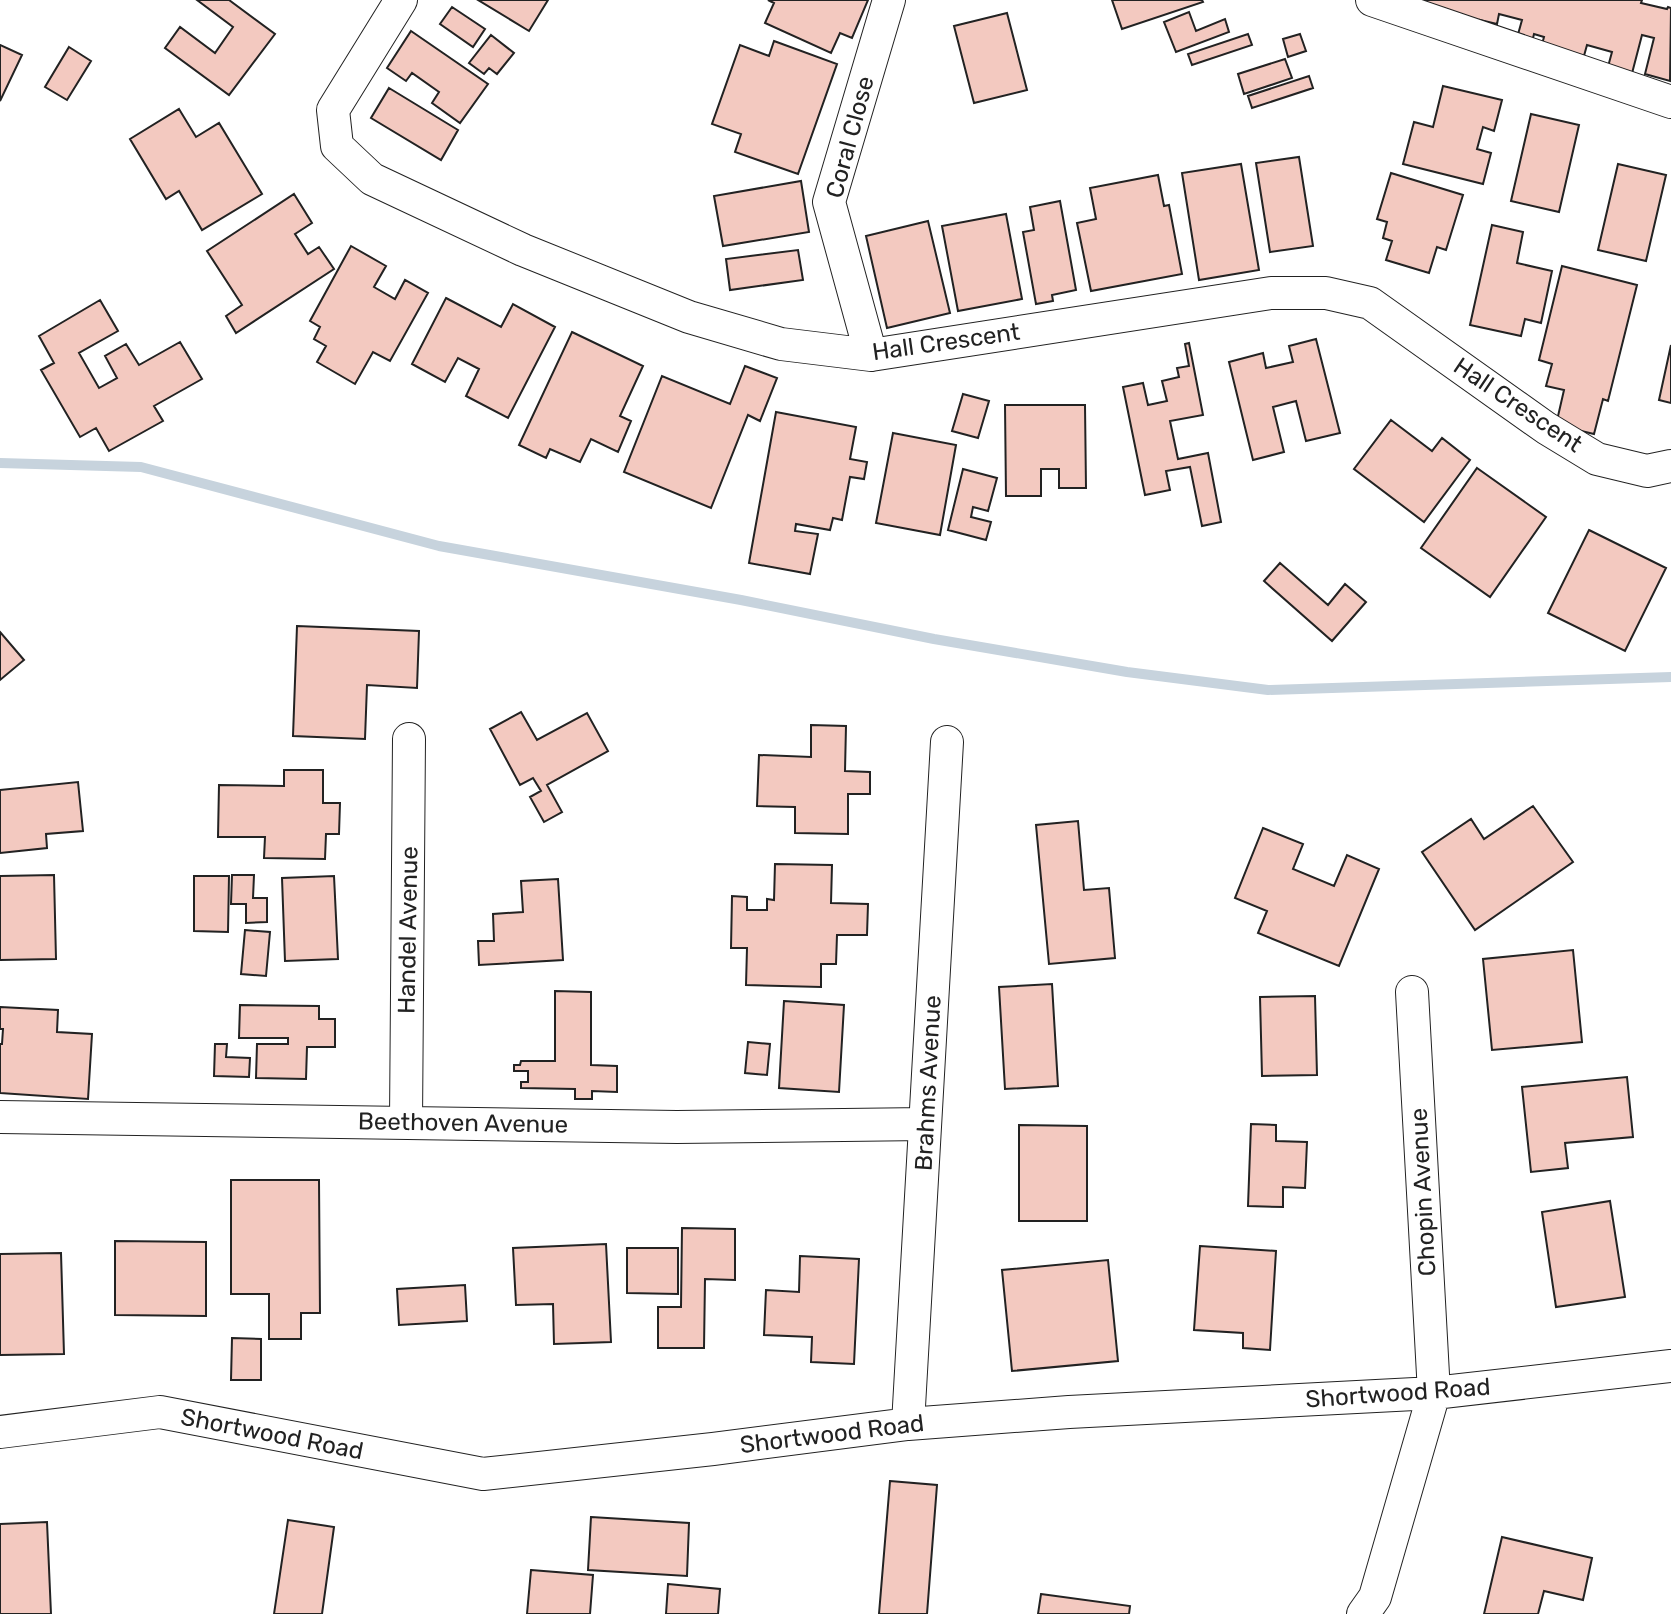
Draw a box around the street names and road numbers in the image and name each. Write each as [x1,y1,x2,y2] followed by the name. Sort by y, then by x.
[820,73,880,201] street label: Coral Close
[870,318,1022,366] street label: Hall Crescent
[1448,352,1588,458] street label: Hall Crescent
[393,846,423,1014] street label: Handel Avenue
[909,995,947,1171] street label: Brahms Avenue
[358,1107,568,1139] street label: Beethoven Avenue
[1405,1107,1441,1277] street label: Chopin Avenue
[1305,1373,1491,1413] street label: Shortwood Road
[178,1403,366,1465] street label: Shortwood Road
[738,1409,926,1459] street label: Shortwood Road

